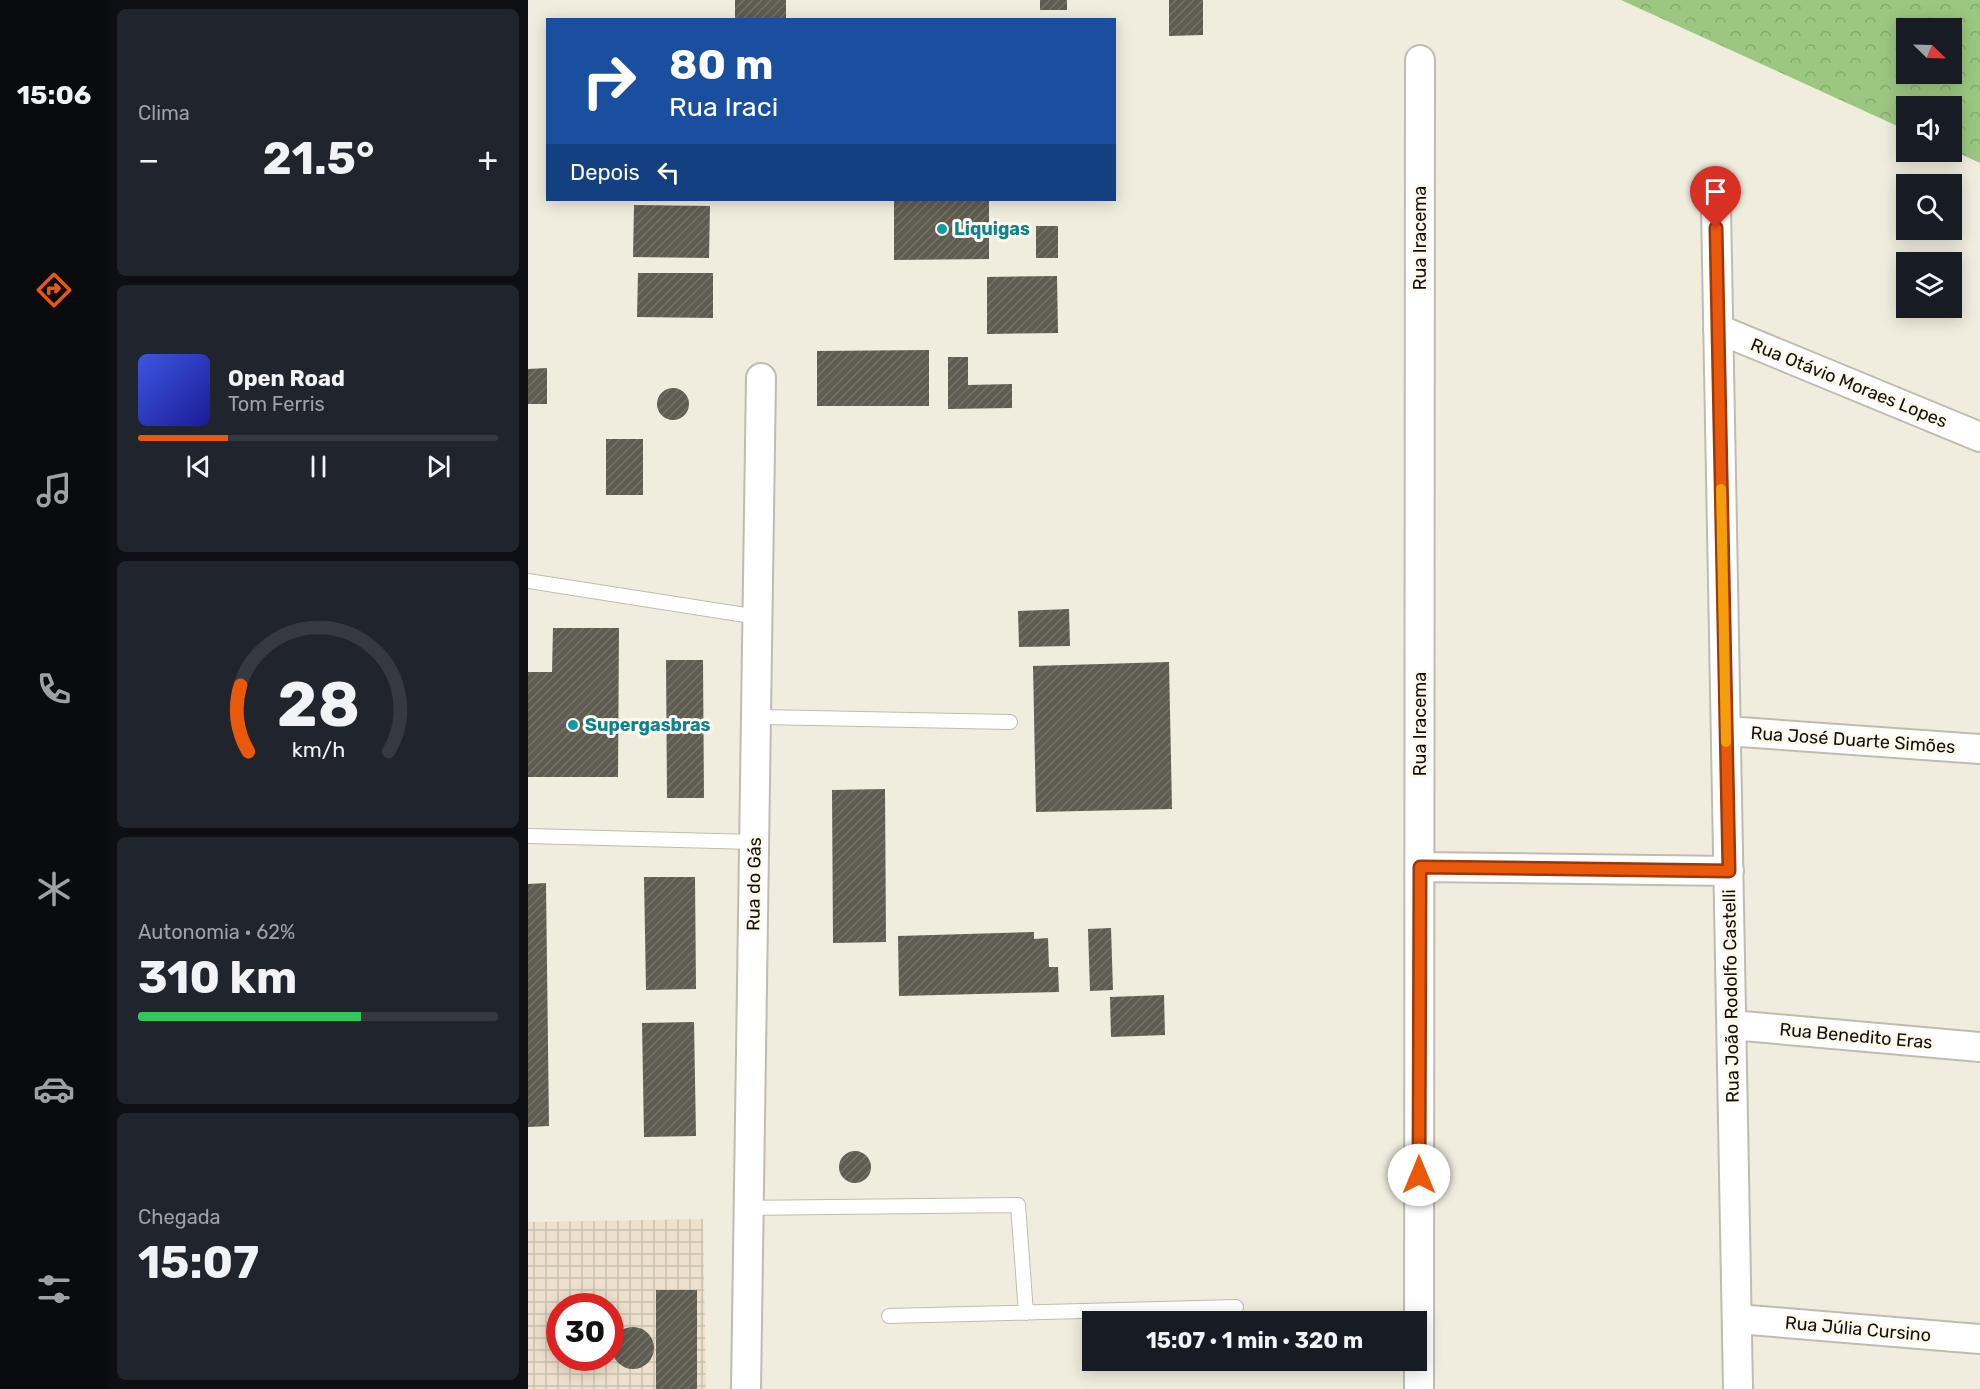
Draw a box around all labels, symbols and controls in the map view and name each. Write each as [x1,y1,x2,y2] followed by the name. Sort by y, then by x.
[1896,18,1962,84] north arrow
[1896,18,1962,318] map controls
[669,40,773,90] text: 80 m
[570,42,648,120] icon: right
[17,79,91,111] text: 15:06
[669,91,778,123] text: Rua Iraci
[1896,96,1962,162] button: sound
[138,101,190,125] text: Clima
[262,132,374,185] text: 21.5°
[138,140,159,179] text: −
[477,140,498,179] text: +
[652,156,685,189] icon: left
[570,159,640,186] text: Depois
[1690,166,1741,228] pin
[1896,174,1962,240] button: search
[1699,175,1732,208] icon: arrive
[1409,186,1431,290] street label: Rua Iracema
[954,218,1030,240] place label: Liquigas
[935,222,949,236] marker: Liquigas
[1896,252,1962,318] button: layers
[33,269,75,311] icon: directions
[1747,333,1951,433] street label: Rua Otávio Moraes Lopes
[228,365,345,392] text: Open Road
[228,392,325,416] text: Tom Ferris
[182,450,215,483] icon: previous
[302,450,335,483] icon: pause
[422,450,455,483] icon: next
[33,469,75,511] icon: music
[33,668,75,710] icon: phone
[277,668,359,742] text: 28
[1409,672,1431,776] street label: Rua Iracema
[585,714,711,736] place label: Supergasbras
[566,718,580,732] marker: Supergasbras
[1750,722,1956,758] street label: Rua José Duarte Simões
[291,737,345,762] text: km/h
[742,837,766,931] street label: Rua do Gás
[33,868,75,910] icon: climate
[1718,889,1744,1103] street label: Rua João Rodolfo Castelli
[138,920,295,944] text: Autonomia · 62%
[138,951,297,1004] text: 310 km
[1779,1018,1933,1054] street label: Rua Benedito Eras
[33,1068,75,1110] icon: car
[1387,1143,1451,1207] position arrow
[138,1205,221,1229] text: Chegada
[138,1236,259,1289] text: 15:07
[33,1268,75,1310] icon: filters
[546,1293,624,1371] speed limit sign: 30
[1784,1312,1932,1346] street label: Rua Júlia Cursino
[1146,1327,1363,1354] text: 15:07 · 1 min · 320 m

